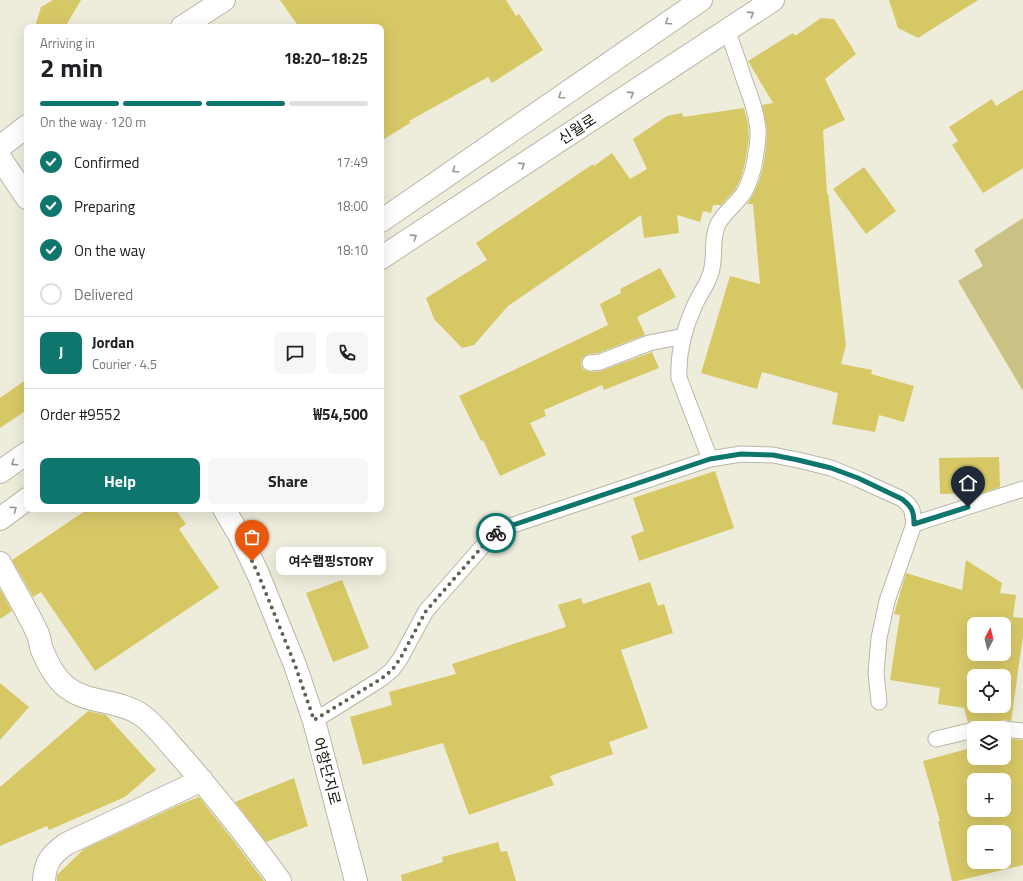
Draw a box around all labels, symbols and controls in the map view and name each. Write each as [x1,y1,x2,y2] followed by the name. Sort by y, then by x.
[747,12,754,19] one-way arrow
[666,17,673,24] one-way arrow
[40,33,95,53] text: Arriving in
[284,47,368,70] text: 18:20–18:25
[40,48,103,87] text: 2 min
[559,91,566,98] one-way arrow
[627,91,634,98] one-way arrow
[553,108,601,150] street label: 신월로
[40,112,146,132] text: On the way · 120 m
[40,151,62,173] icon: check
[74,151,139,174] text: Confirmed
[336,152,368,172] text: 17:49
[518,162,525,170] one-way arrow
[452,165,459,172] one-way arrow
[40,195,62,217] icon: check
[74,195,135,218] text: Preparing
[336,196,368,216] text: 18:00
[409,234,416,241] one-way arrow
[40,239,62,261] icon: check
[74,239,146,262] text: On the way
[336,240,368,260] text: 18:10
[74,283,133,306] text: Delivered
[92,331,134,354] text: Jordan
[274,332,316,374] button: chat
[326,332,368,374] button: phone
[59,341,63,364] text: J
[92,354,157,374] text: Courier · 4.5
[40,403,121,426] text: Order #9552
[313,403,368,426] text: ₩54,500
[11,458,18,465] one-way arrow
[40,458,200,504] button: Help
[208,458,368,504] button: Share
[951,466,985,507] pin
[957,472,979,494] icon: home
[9,507,16,514] one-way arrow
[476,513,516,553] courier
[235,520,269,561] pin
[485,522,507,544] icon: bike
[241,526,263,548] icon: bag
[276,547,386,575] callout: 여수랩핑STORY
[288,551,374,571] text: 여수랩핑STORY
[967,617,1011,661] north arrow
[967,617,1011,869] map controls
[967,669,1011,713] button: locate
[967,721,1011,765] button: layers
[307,735,347,807] street label: 어항단지로
[967,773,1011,817] button: +
[967,825,1011,869] button: −

